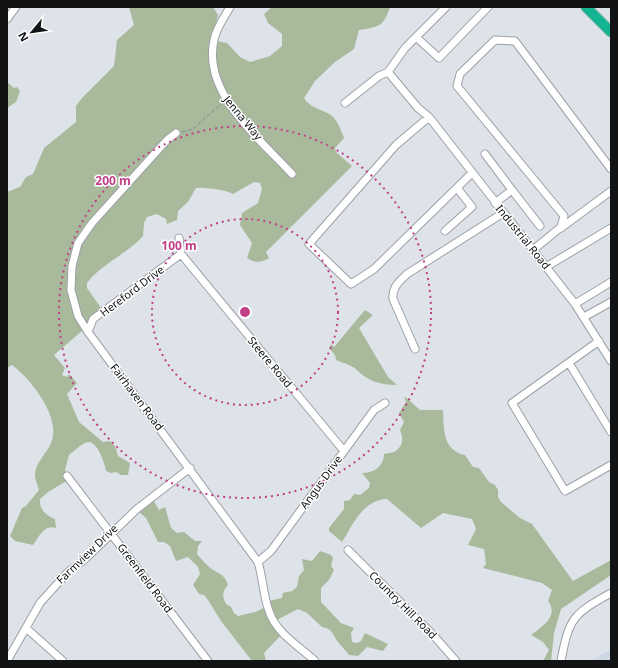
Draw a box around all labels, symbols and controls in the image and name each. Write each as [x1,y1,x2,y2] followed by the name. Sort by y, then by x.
[12,12,52,52] north arrow
[14,30,32,45] text: N
[220,92,267,143] street label: Jenna Way
[95,172,131,189] text: 200 m
[493,201,554,272] street label: Industrial Road
[161,237,197,254] text: 100 m
[97,262,167,320] street label: Hereford Drive
[238,305,252,319] centre of rings
[245,333,296,390] street label: Steere Road
[107,360,167,433] street label: Fairhaven Road
[296,452,345,511] street label: Angus Drive
[53,521,121,587] street label: Farmview Drive
[114,540,176,615] street label: Greenfield Road
[366,567,441,642] street label: Country Hill Road

